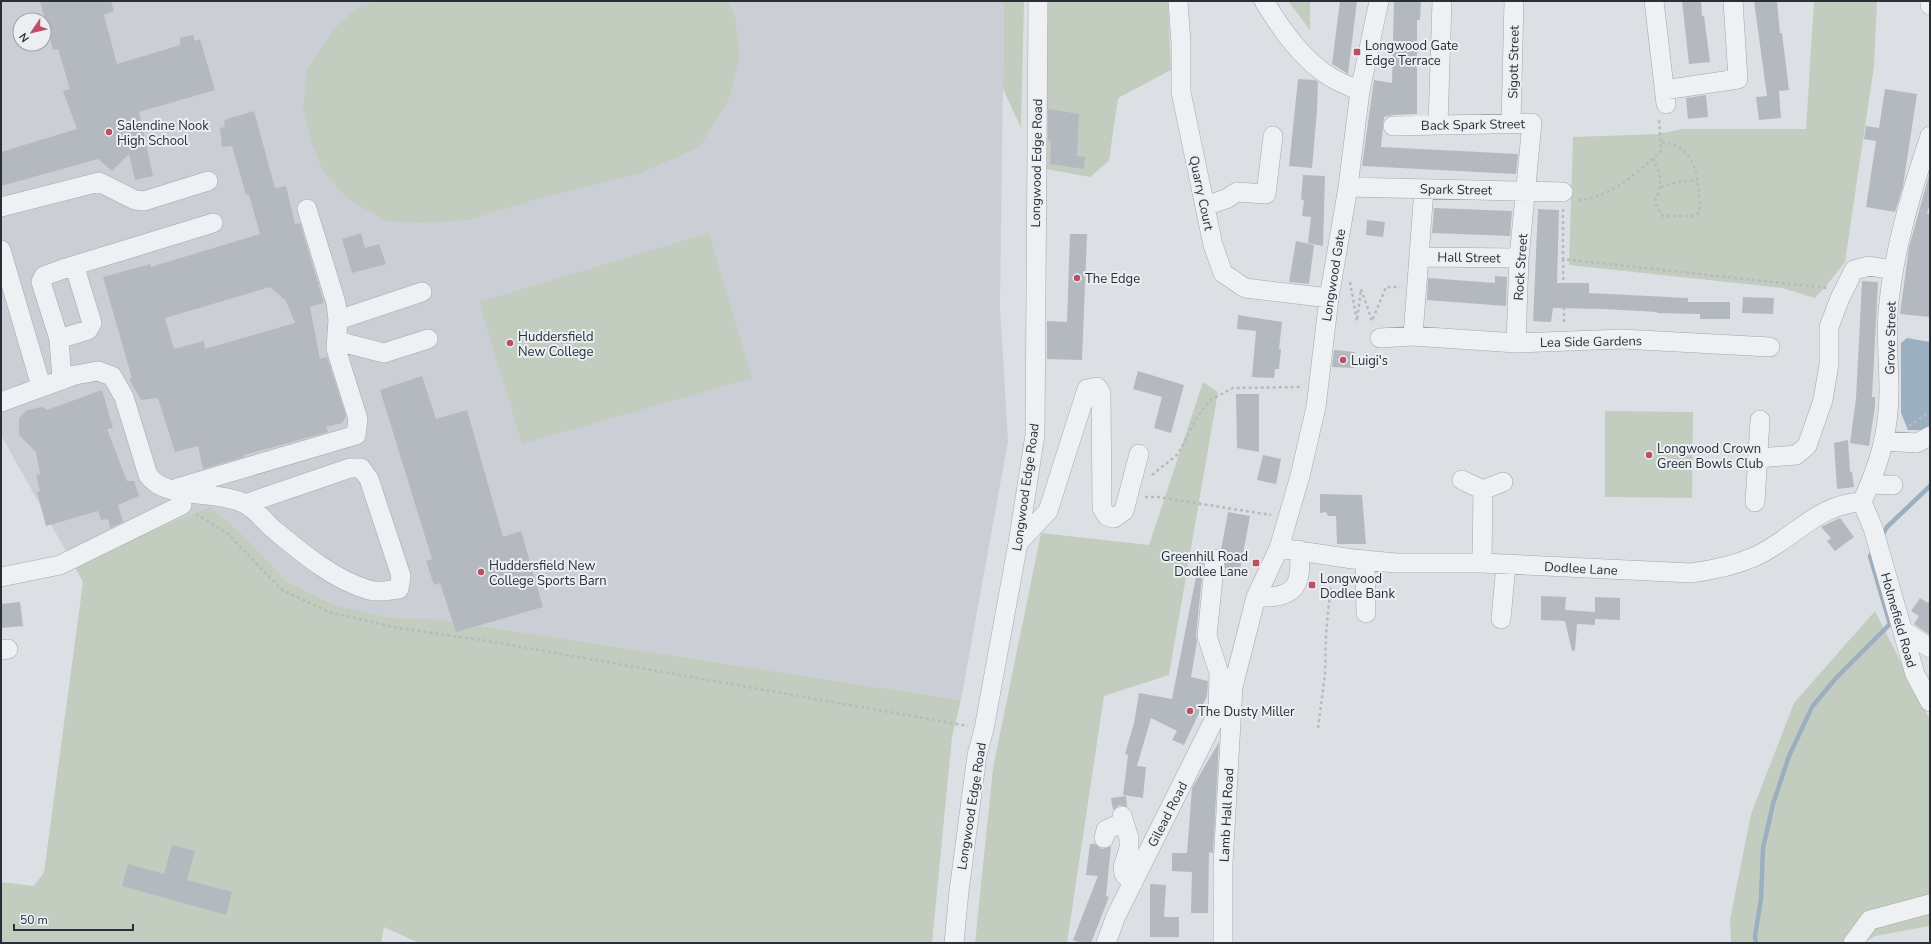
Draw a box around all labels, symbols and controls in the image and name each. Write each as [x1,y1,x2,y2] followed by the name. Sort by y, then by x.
[12,12,52,52] north arrow
[1504,25,1524,99] street label: Sigott Street
[16,30,33,45] text: N
[1365,37,1458,70] place label: Longwood Gate Edge Terrace
[1352,47,1362,57] marker: Longwood Gate Edge Terrace
[1027,99,1047,228] street label: Longwood Edge Road
[1421,115,1526,135] street label: Back Spark Street
[117,117,209,150] place label: Salendine Nook High School
[104,127,114,137] marker: Salendine Nook High School
[1184,154,1218,233] street label: Quarry Court
[1420,180,1493,200] street label: Spark Street
[1318,228,1350,323] street label: Longwood Gate
[1510,233,1532,301] street label: Rock Street
[1437,248,1501,268] street label: Hall Street
[1085,270,1140,288] place label: The Edge
[1072,273,1082,283] marker: The Edge
[1881,301,1901,375] street label: Grove Street
[518,328,594,361] place label: Huddersfield New College
[1540,332,1642,352] street label: Lea Side Gardens
[505,338,515,348] marker: Huddersfield New College
[1351,352,1388,370] place label: Luigi's
[1338,355,1348,365] marker: Luigi's
[1008,422,1044,552] street label: Longwood Edge Road
[1657,440,1763,473] place label: Longwood Crown Green Bowls Club
[1644,450,1654,460] marker: Longwood Crown Green Bowls Club
[1161,548,1248,581] place label: Greenhill Road Dodlee Lane
[489,557,607,590] place label: Huddersfield New College Sports Barn
[1251,558,1261,568] marker: Greenhill Road Dodlee Lane
[1544,558,1618,580] street label: Dodlee Lane
[476,567,486,577] marker: Huddersfield New College Sports Barn
[1320,570,1395,603] place label: Longwood Dodlee Bank
[1876,571,1920,670] street label: Holmefield Road
[1307,580,1317,590] marker: Longwood Dodlee Bank
[1198,703,1295,721] place label: The Dusty Miller
[1185,706,1195,716] marker: The Dusty Miller
[953,741,991,871] street label: Longwood Edge Road
[1216,768,1238,862] street label: Lamb Hall Road
[1144,779,1192,850] street label: Gilead Road
[14,906,133,932] scale bar
[20,912,48,928] text: 50 m

